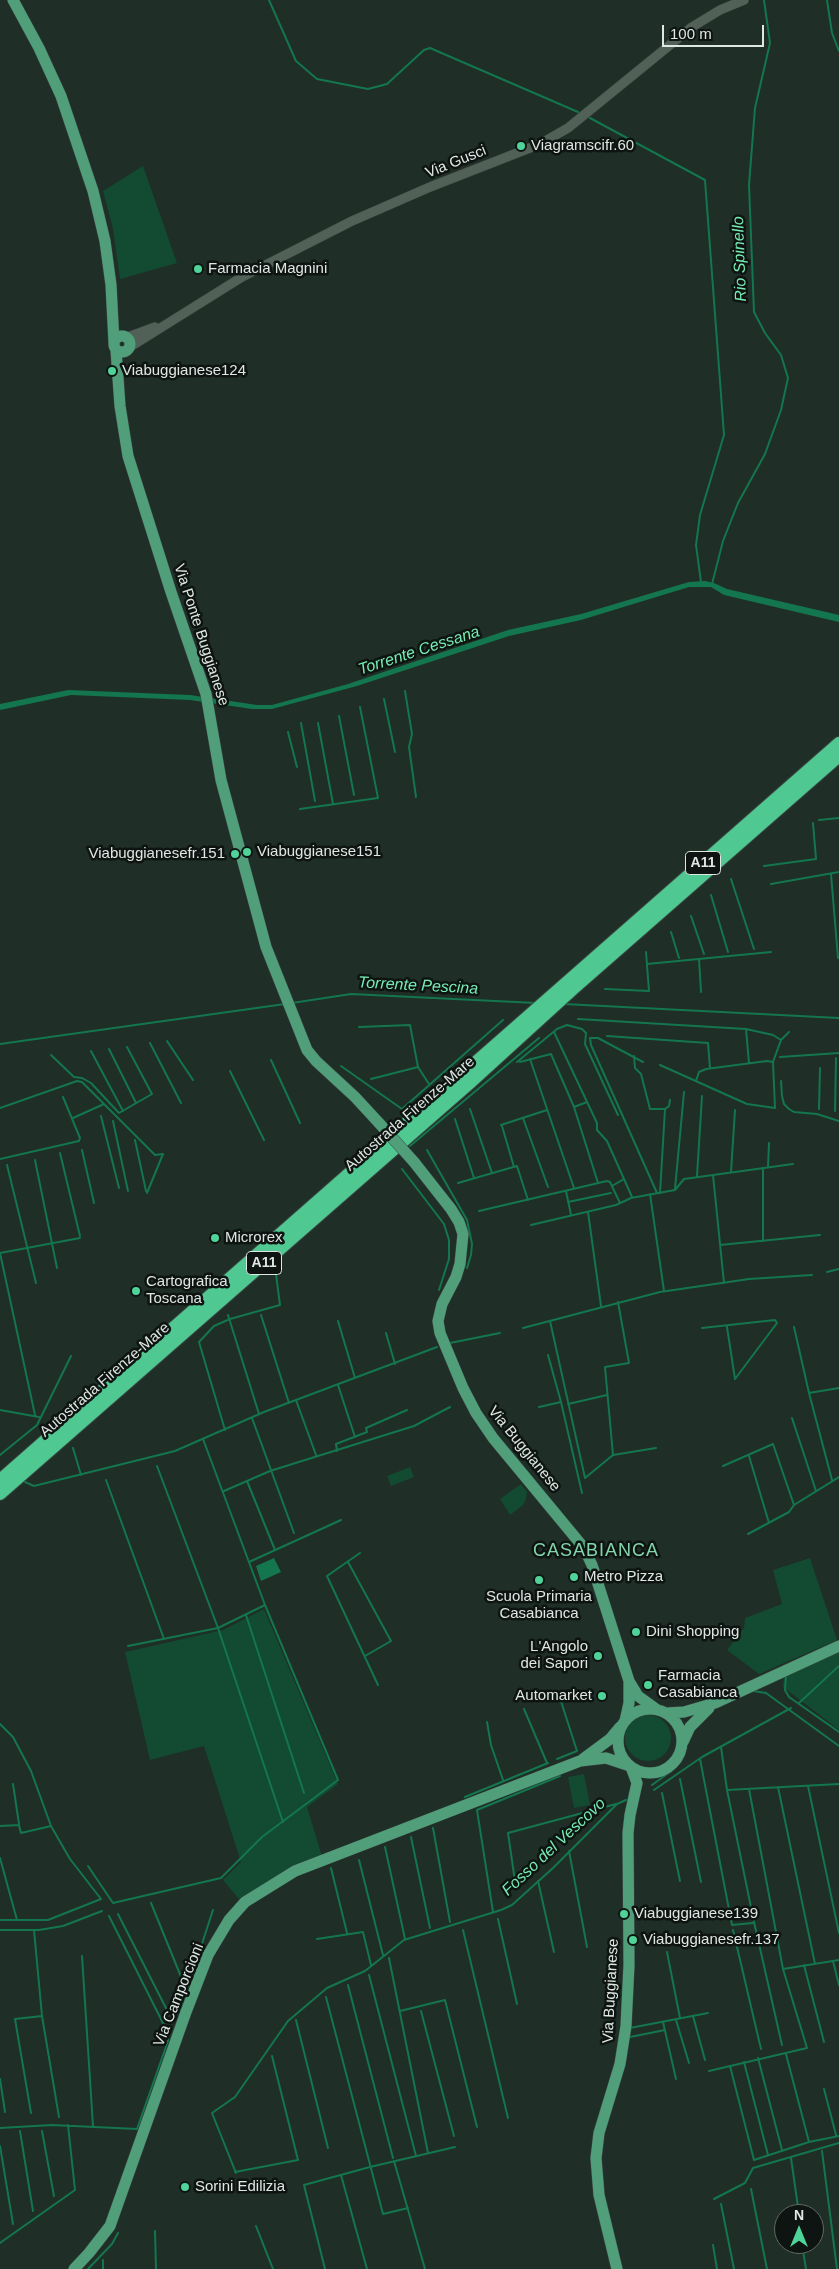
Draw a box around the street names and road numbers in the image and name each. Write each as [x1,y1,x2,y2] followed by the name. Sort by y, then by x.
[423,142,489,182] street label: Via Gusci
[170,562,232,708] street label: Via Ponte Buggianese
[686,851,720,874] road number: A11
[341,1053,479,1175] street label: Autostrada Firenze-Mare
[246,1252,282,1274] road number: A11
[36,1319,174,1441] street label: Autostrada Firenze-Mare
[484,1403,564,1495] street label: Via Buggianese
[599,1938,623,2044] street label: Via Buggianese
[150,1941,208,2049] street label: Via Camporcioni

